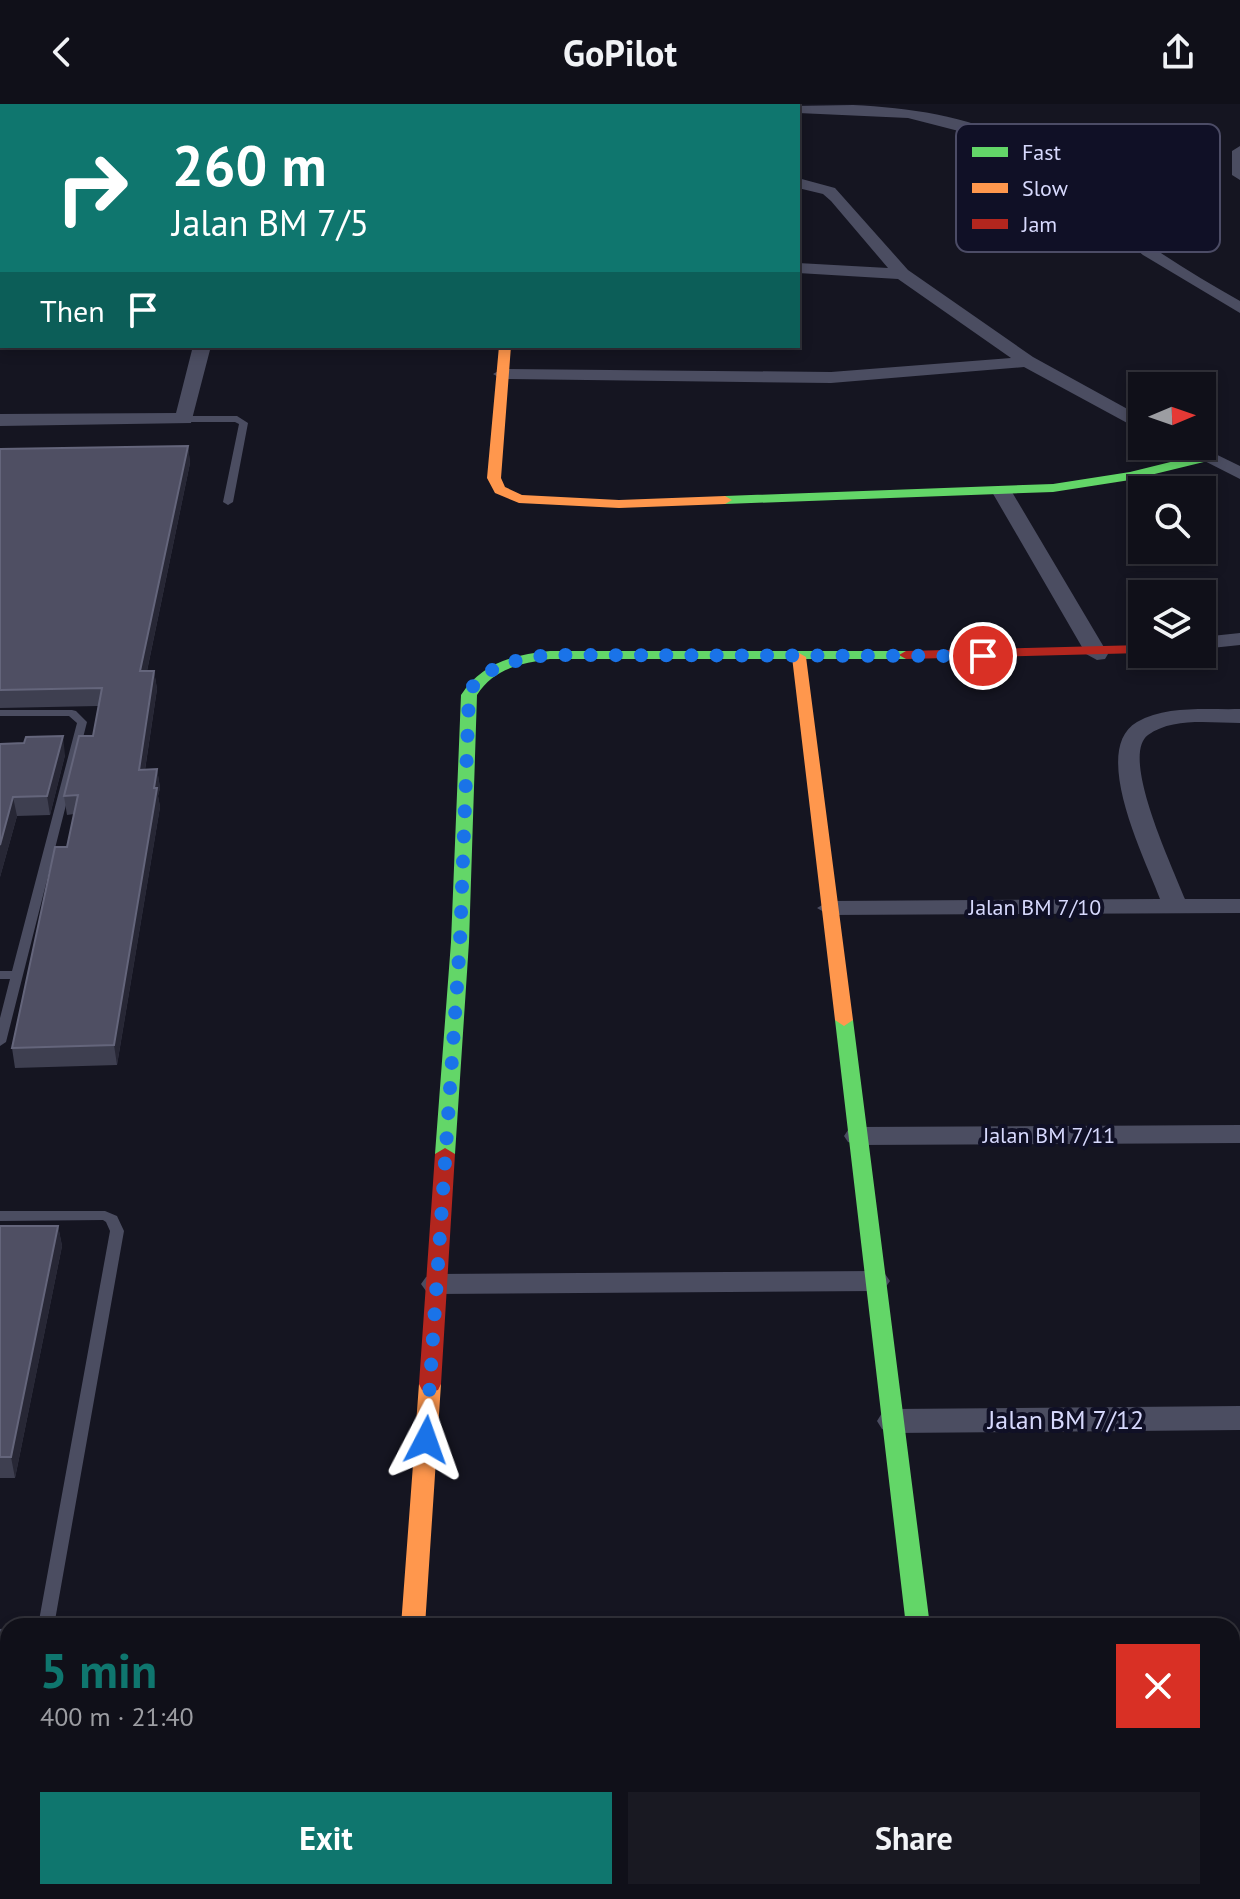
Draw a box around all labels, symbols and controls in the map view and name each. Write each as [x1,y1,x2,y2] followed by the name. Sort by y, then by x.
[563,29,677,76] text: GoPilot
[40,30,84,74] icon: back
[1156,30,1200,74] icon: share
[956,124,1220,252] legend
[172,129,327,201] text: 260 m
[40,136,144,240] icon: right
[1022,138,1062,166] text: Fast
[1022,174,1068,202] text: Slow
[172,199,369,246] text: Jalan BM 7/5
[1021,210,1057,238] text: Jam
[121,288,165,332] icon: arrive
[40,291,105,330] text: Then
[1128,372,1216,460] north arrow
[1128,372,1216,668] map controls
[1128,476,1216,564] button: search
[1128,580,1216,668] button: layers
[949,622,1017,690] pin
[961,634,1005,678] icon: arrive
[968,893,1101,921] street label: Jalan BM 7/10
[982,1121,1115,1149] street label: Jalan BM 7/11
[384,1398,468,1482] position arrow
[987,1403,1144,1436] street label: Jalan BM 7/12
[40,1639,157,1701] text: 5 min
[1116,1644,1200,1728] button: close
[40,1700,194,1733] text: 400 m · 21:40
[40,1792,612,1884] button: Exit
[628,1792,1200,1884] button: Share

